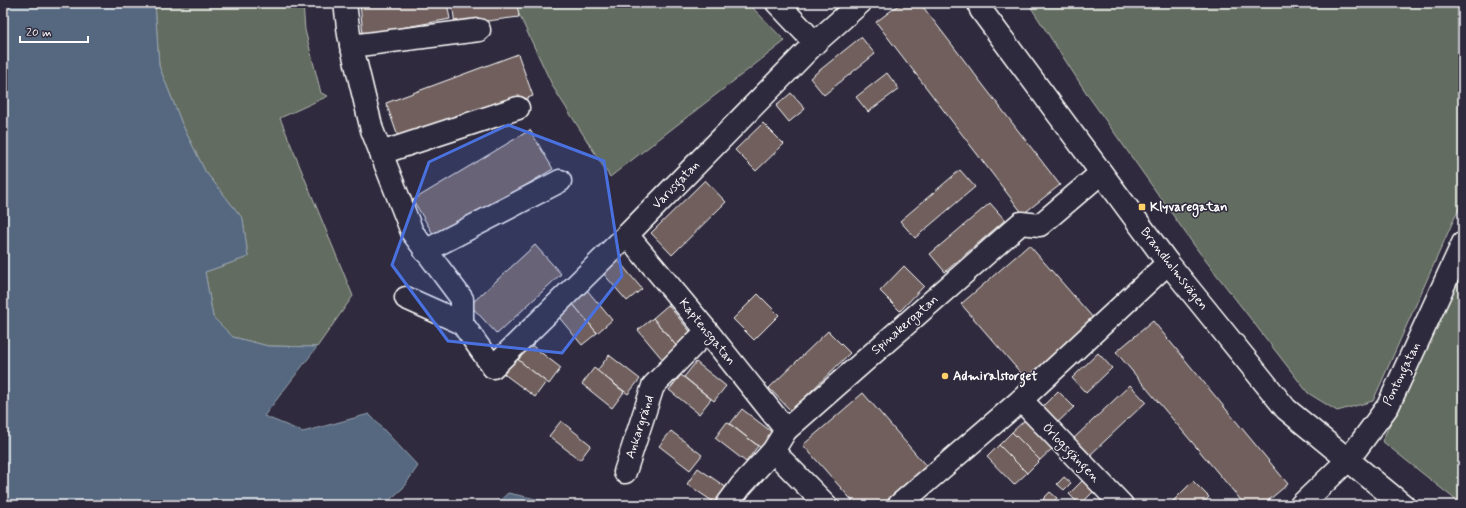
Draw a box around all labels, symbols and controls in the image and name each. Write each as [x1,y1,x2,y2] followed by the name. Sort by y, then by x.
[20,18,88,44] scale bar
[26,25,52,41] text: 20 m
[649,157,705,214] street label: Varvsgatan
[1150,199,1228,218] place label: Klyvaregatan
[1137,202,1147,212] marker: Klyvaregatan
[1136,224,1212,314] street label: Brandholmsvägen
[868,291,943,360] street label: Spinakergatan
[674,295,739,370] street label: Kaptensgatan
[1379,339,1427,409] street label: Pontongatan
[953,368,1038,388] place label: Admiralstorget
[940,371,950,381] marker: Admiralstorget
[622,393,658,461] street label: Ankargränd
[1037,420,1104,488] street label: Örlogsgängen

